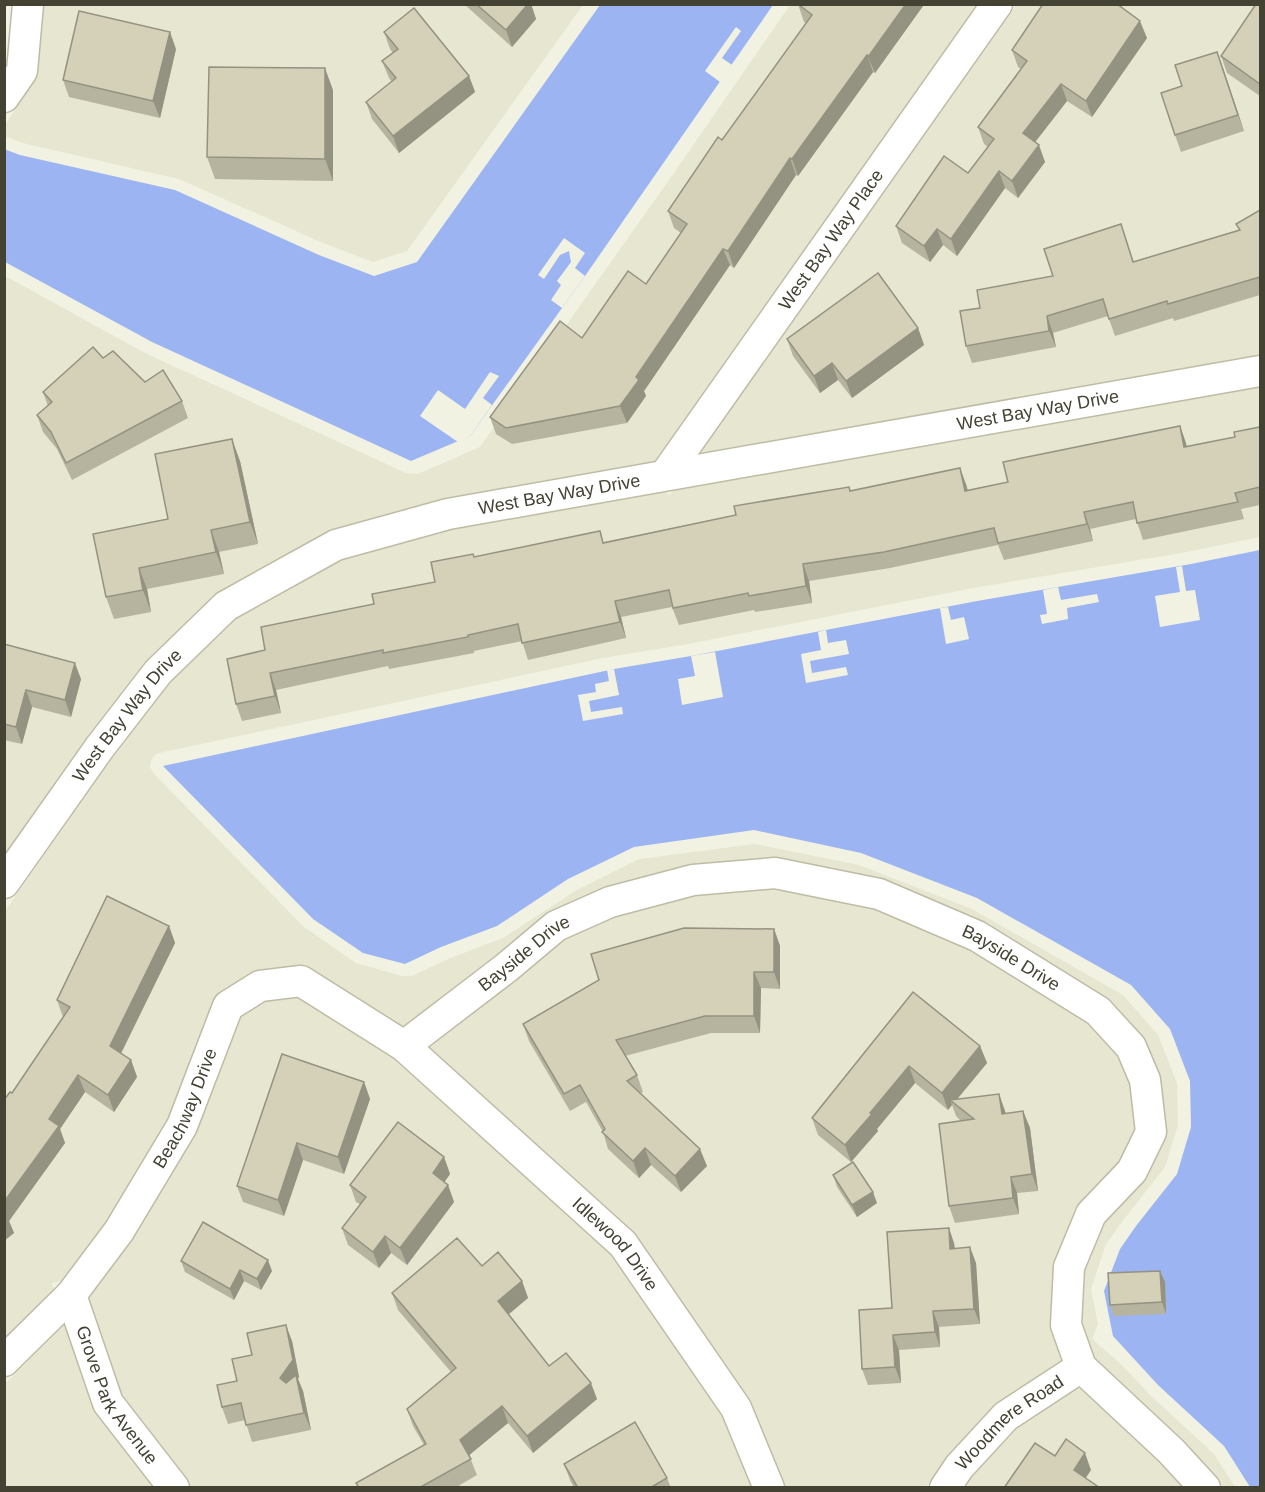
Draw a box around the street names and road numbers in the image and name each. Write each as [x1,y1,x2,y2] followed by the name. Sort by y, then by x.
[775,166,887,314] street label: West Bay Way Place
[955,386,1120,434] street label: West Bay Way Drive
[477,470,642,518] street label: West Bay Way Drive
[68,645,186,786] street label: West Bay Way Drive
[475,911,573,995] street label: Bayside Drive
[959,921,1064,995] street label: Bayside Drive
[149,1045,221,1172] street label: Beachway Drive
[568,1193,662,1295] street label: Idlewood Drive
[72,1323,162,1468] street label: Grove Park Avenue
[952,1371,1067,1474] street label: Woodmere Road

